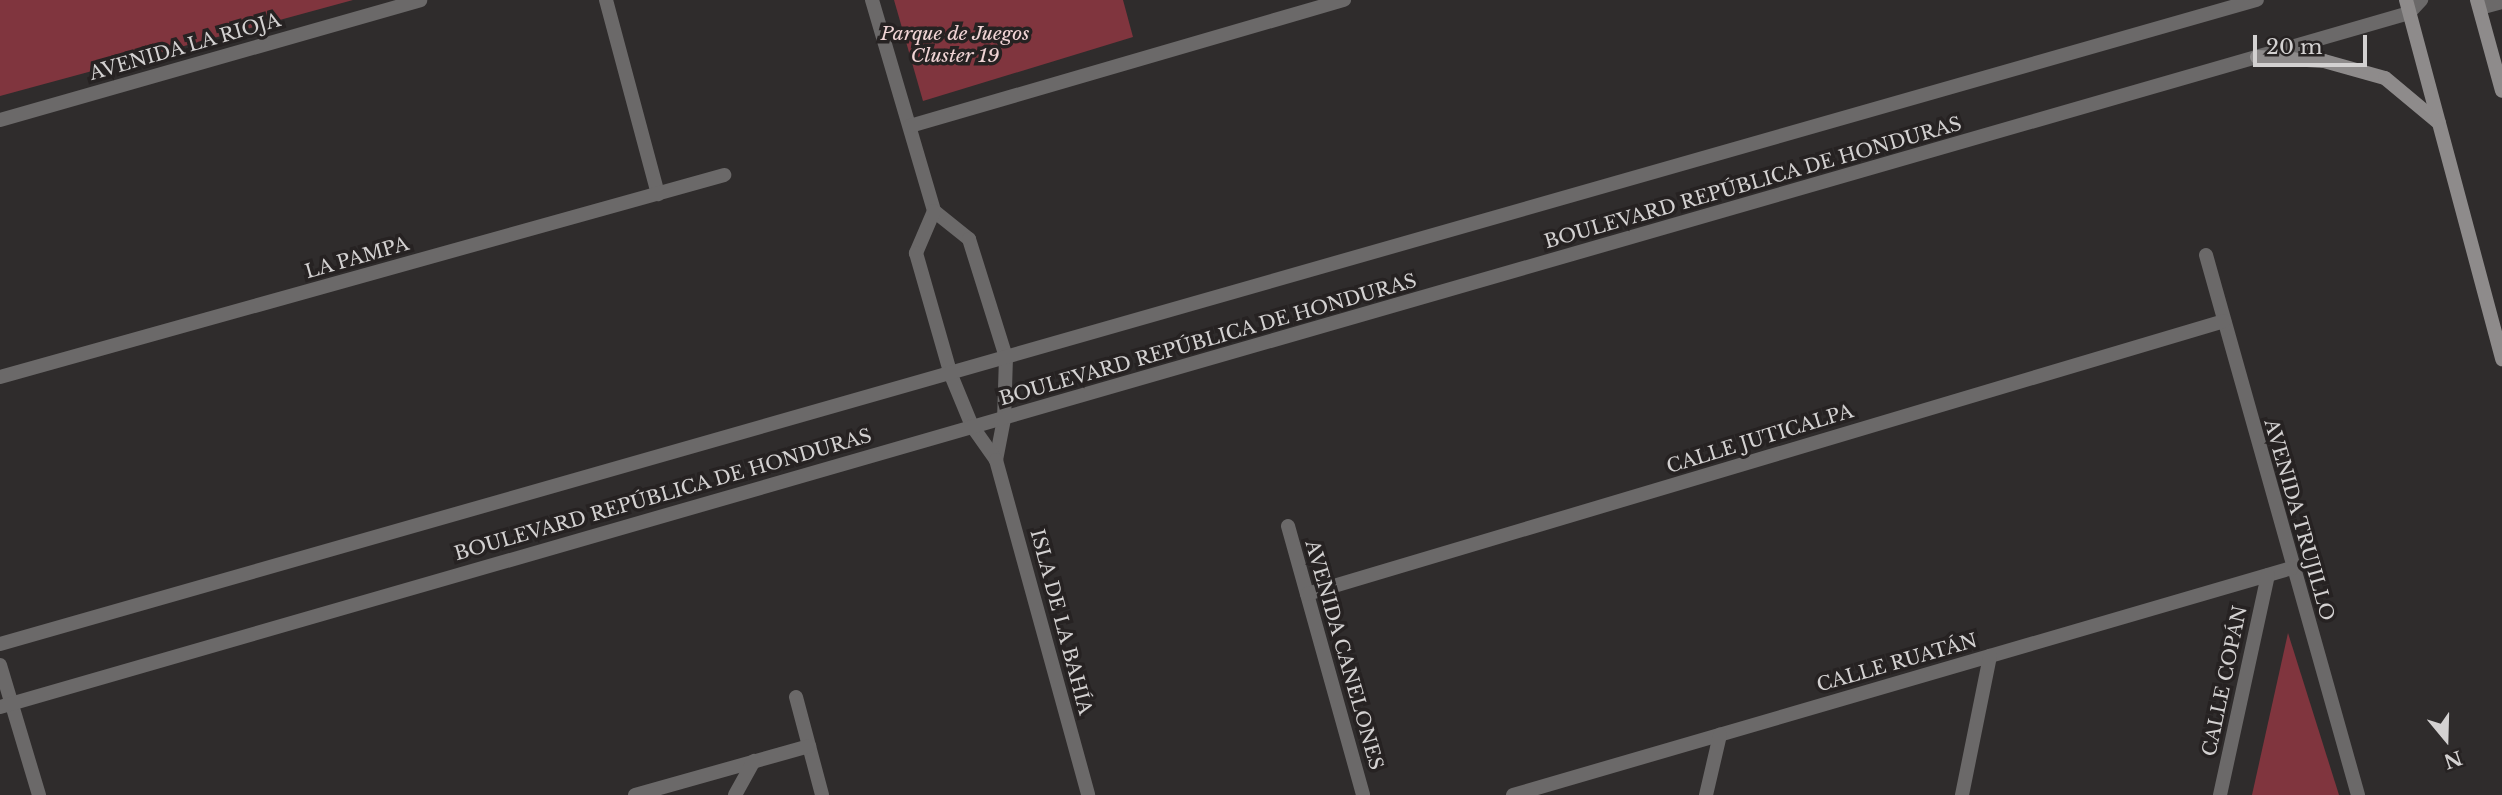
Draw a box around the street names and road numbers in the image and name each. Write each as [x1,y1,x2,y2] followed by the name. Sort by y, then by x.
[86,9,284,85] street label: AVENIDA LA RIOJA
[1541,112,1965,254] street label: BOULEVARD REPÚBLICA DE HONDURAS
[302,232,412,284] street label: LA PAMPA
[996,269,1420,411] street label: BOULEVARD REPÚBLICA DE HONDURAS
[1664,400,1856,478] street label: CALLE JUTICALPA
[2259,416,2339,624] street label: AVENIDA TRUJILLO
[451,424,875,566] street label: BOULEVARD REPÚBLICA DE HONDURAS
[1025,526,1097,718] street label: ISLA DE LA BAHÍA
[1300,537,1388,773] street label: AVENIDA CANELONES
[2198,604,2252,758] street label: CALLE COPÁN
[1814,629,1980,697] street label: CALLE RUATÁN

